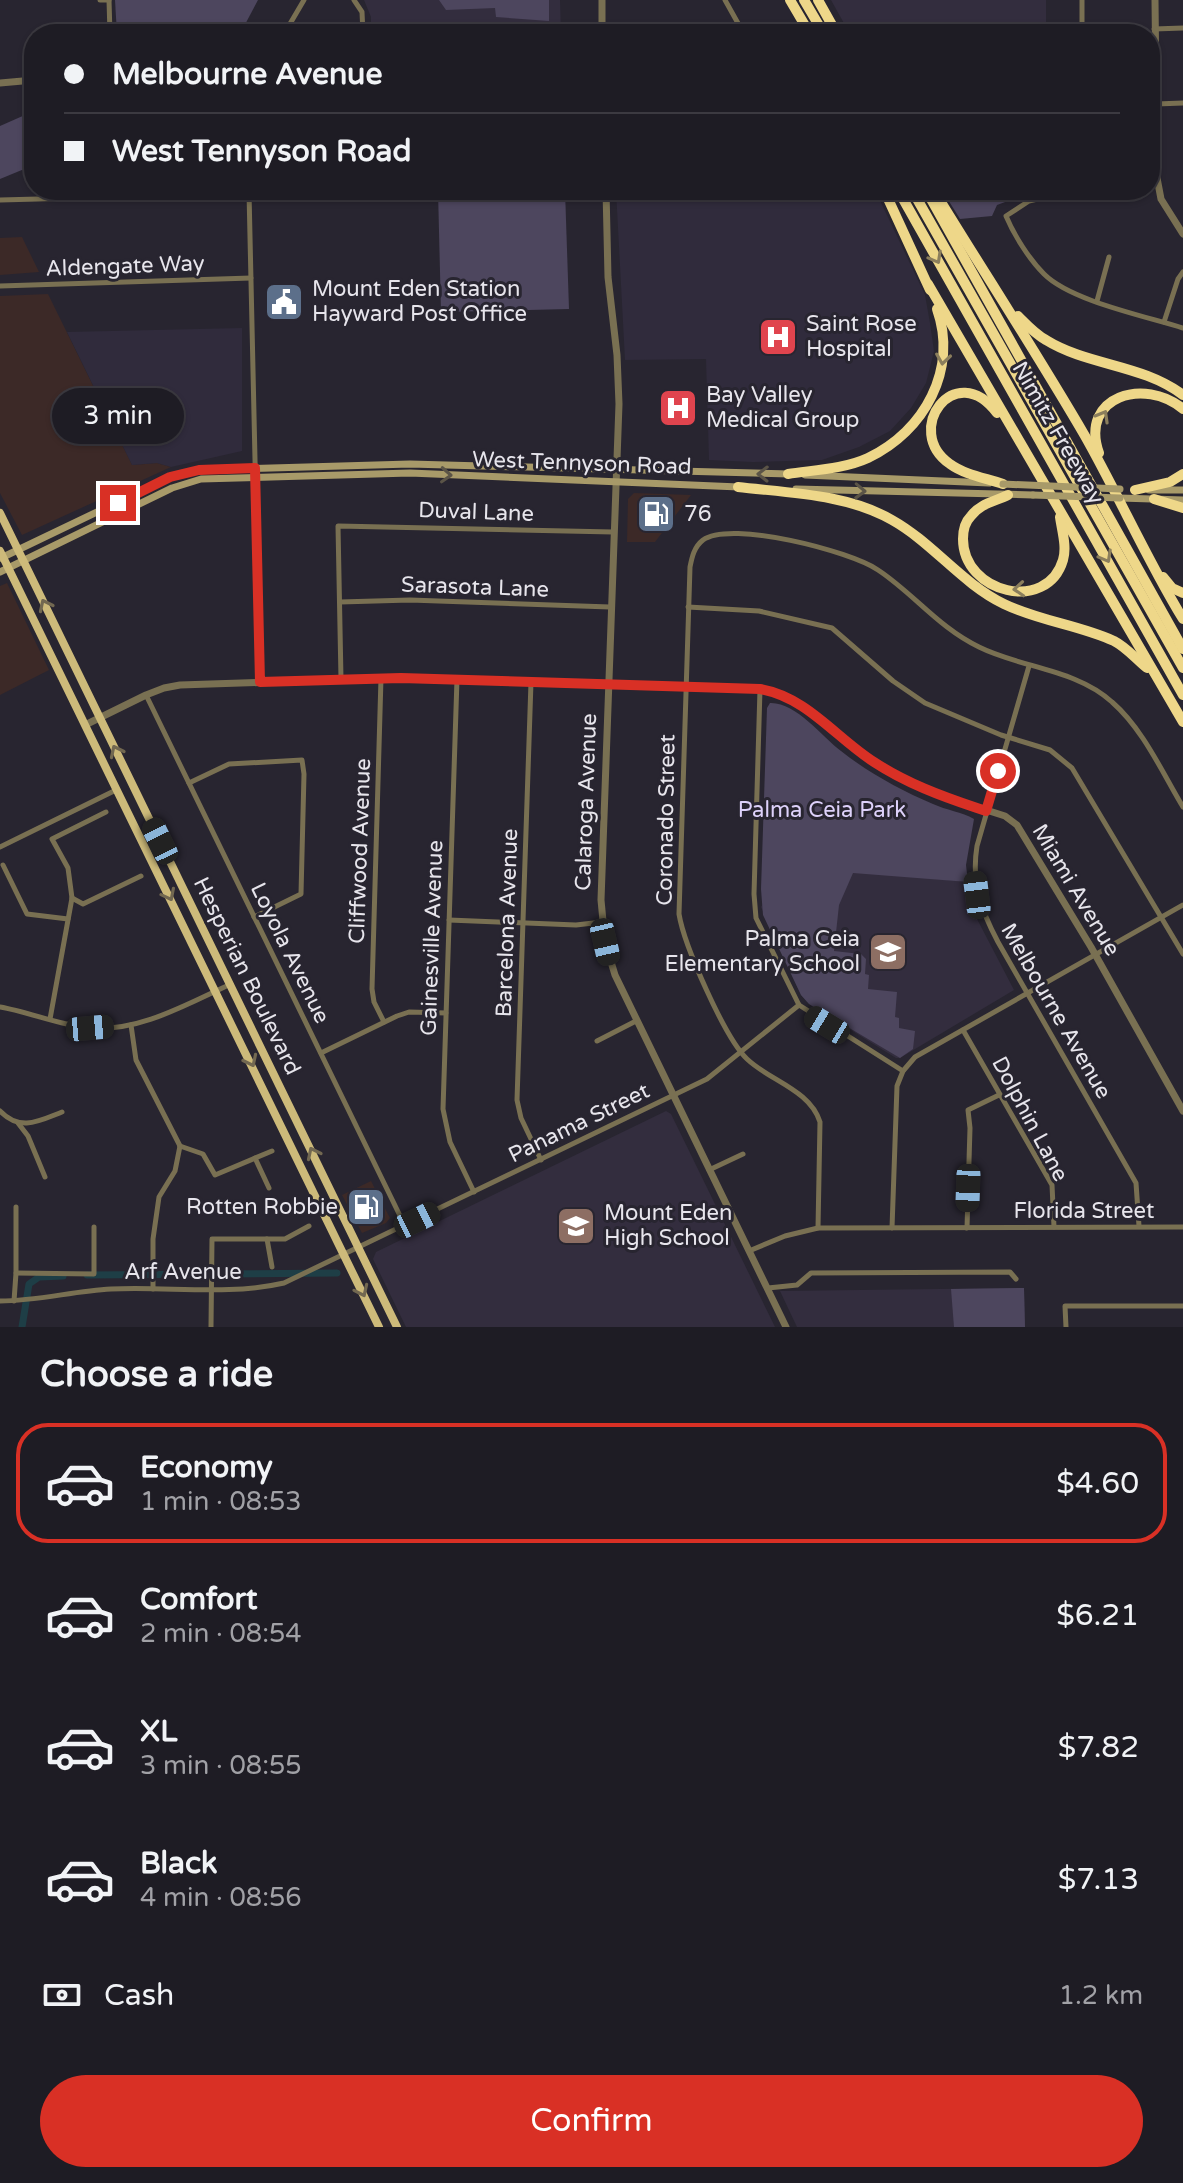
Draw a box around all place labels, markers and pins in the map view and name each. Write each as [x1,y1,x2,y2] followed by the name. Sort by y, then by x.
[312,276,527,327] place label: Mount Eden Station Hayward Post Office
[263,281,305,323] public building icon: Mount Eden Station Hayward Post Office
[806,311,917,362] place label: Saint Rose Hospital
[757,316,799,358] hospital icon: Saint Rose Hospital
[706,382,859,433] place label: Bay Valley Medical Group
[657,387,699,429] hospital icon: Bay Valley Medical Group
[635,493,677,535] fuel station icon: 76
[684,501,712,527] place label: 76
[665,926,860,977] place label: Palma Ceia Elementary School
[867,931,909,973] school or university icon: Palma Ceia Elementary School
[345,1186,387,1228] fuel station icon: Rotten Robbie
[186,1194,338,1220] place label: Rotten Robbie
[604,1200,732,1251] place label: Mount Eden High School
[555,1205,597,1247] school or university icon: Mount Eden High School

